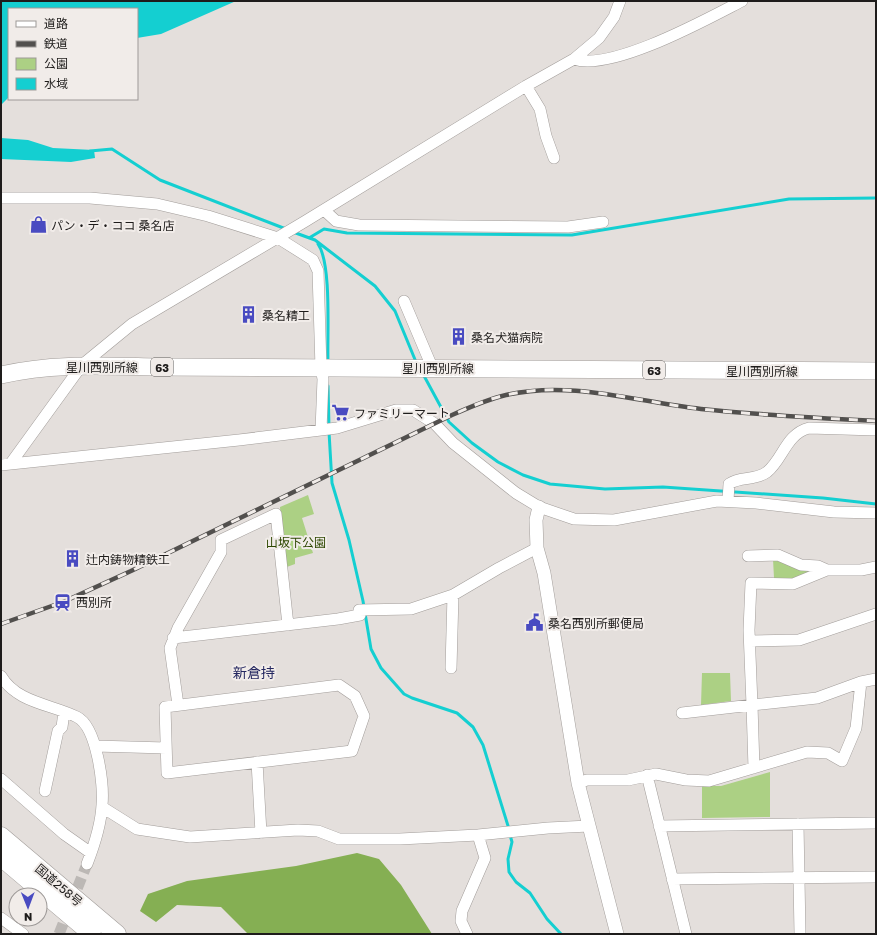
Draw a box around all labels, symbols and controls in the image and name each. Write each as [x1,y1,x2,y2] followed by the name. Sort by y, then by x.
[8,8,138,100] legend
[44,16,68,31] text: 道路
[44,36,68,51] text: 鉄道
[44,56,68,71] text: 公園
[44,76,68,91] text: 水域
[28,215,48,235] shop icon: パン・デ・ココ 桑名店
[51,218,175,233] place label: パン・デ・ココ 桑名店
[239,305,259,325] building icon: 桑名精工
[262,308,310,323] place label: 桑名精工
[448,327,468,347] building icon: 桑名犬猫病院
[471,330,543,345] place label: 桑名犬猫病院
[151,358,173,376] road number: 63
[66,360,138,375] street label: 星川西別所線
[402,361,474,376] street label: 星川西別所線
[643,361,665,379] road number: 63
[726,364,798,379] street label: 星川西別所線
[331,403,351,423] supermarket icon: ファミリーマート
[354,406,450,421] place label: ファミリーマート
[266,535,326,550] park label: 山坂下公園
[63,549,83,569] building icon: 辻内鋳物精鉄工
[86,552,170,567] place label: 辻内鋳物精鉄工
[53,592,73,612] station icon: 西別所
[76,595,112,610] place label: 西別所
[525,613,545,633] public building icon: 桑名西別所郵便局
[548,616,644,631] place label: 桑名西別所郵便局
[233,664,275,681] district label: 新倉持
[32,861,86,909] street label: 国道258号
[8,887,48,927] north arrow
[24,911,32,924] text: N

